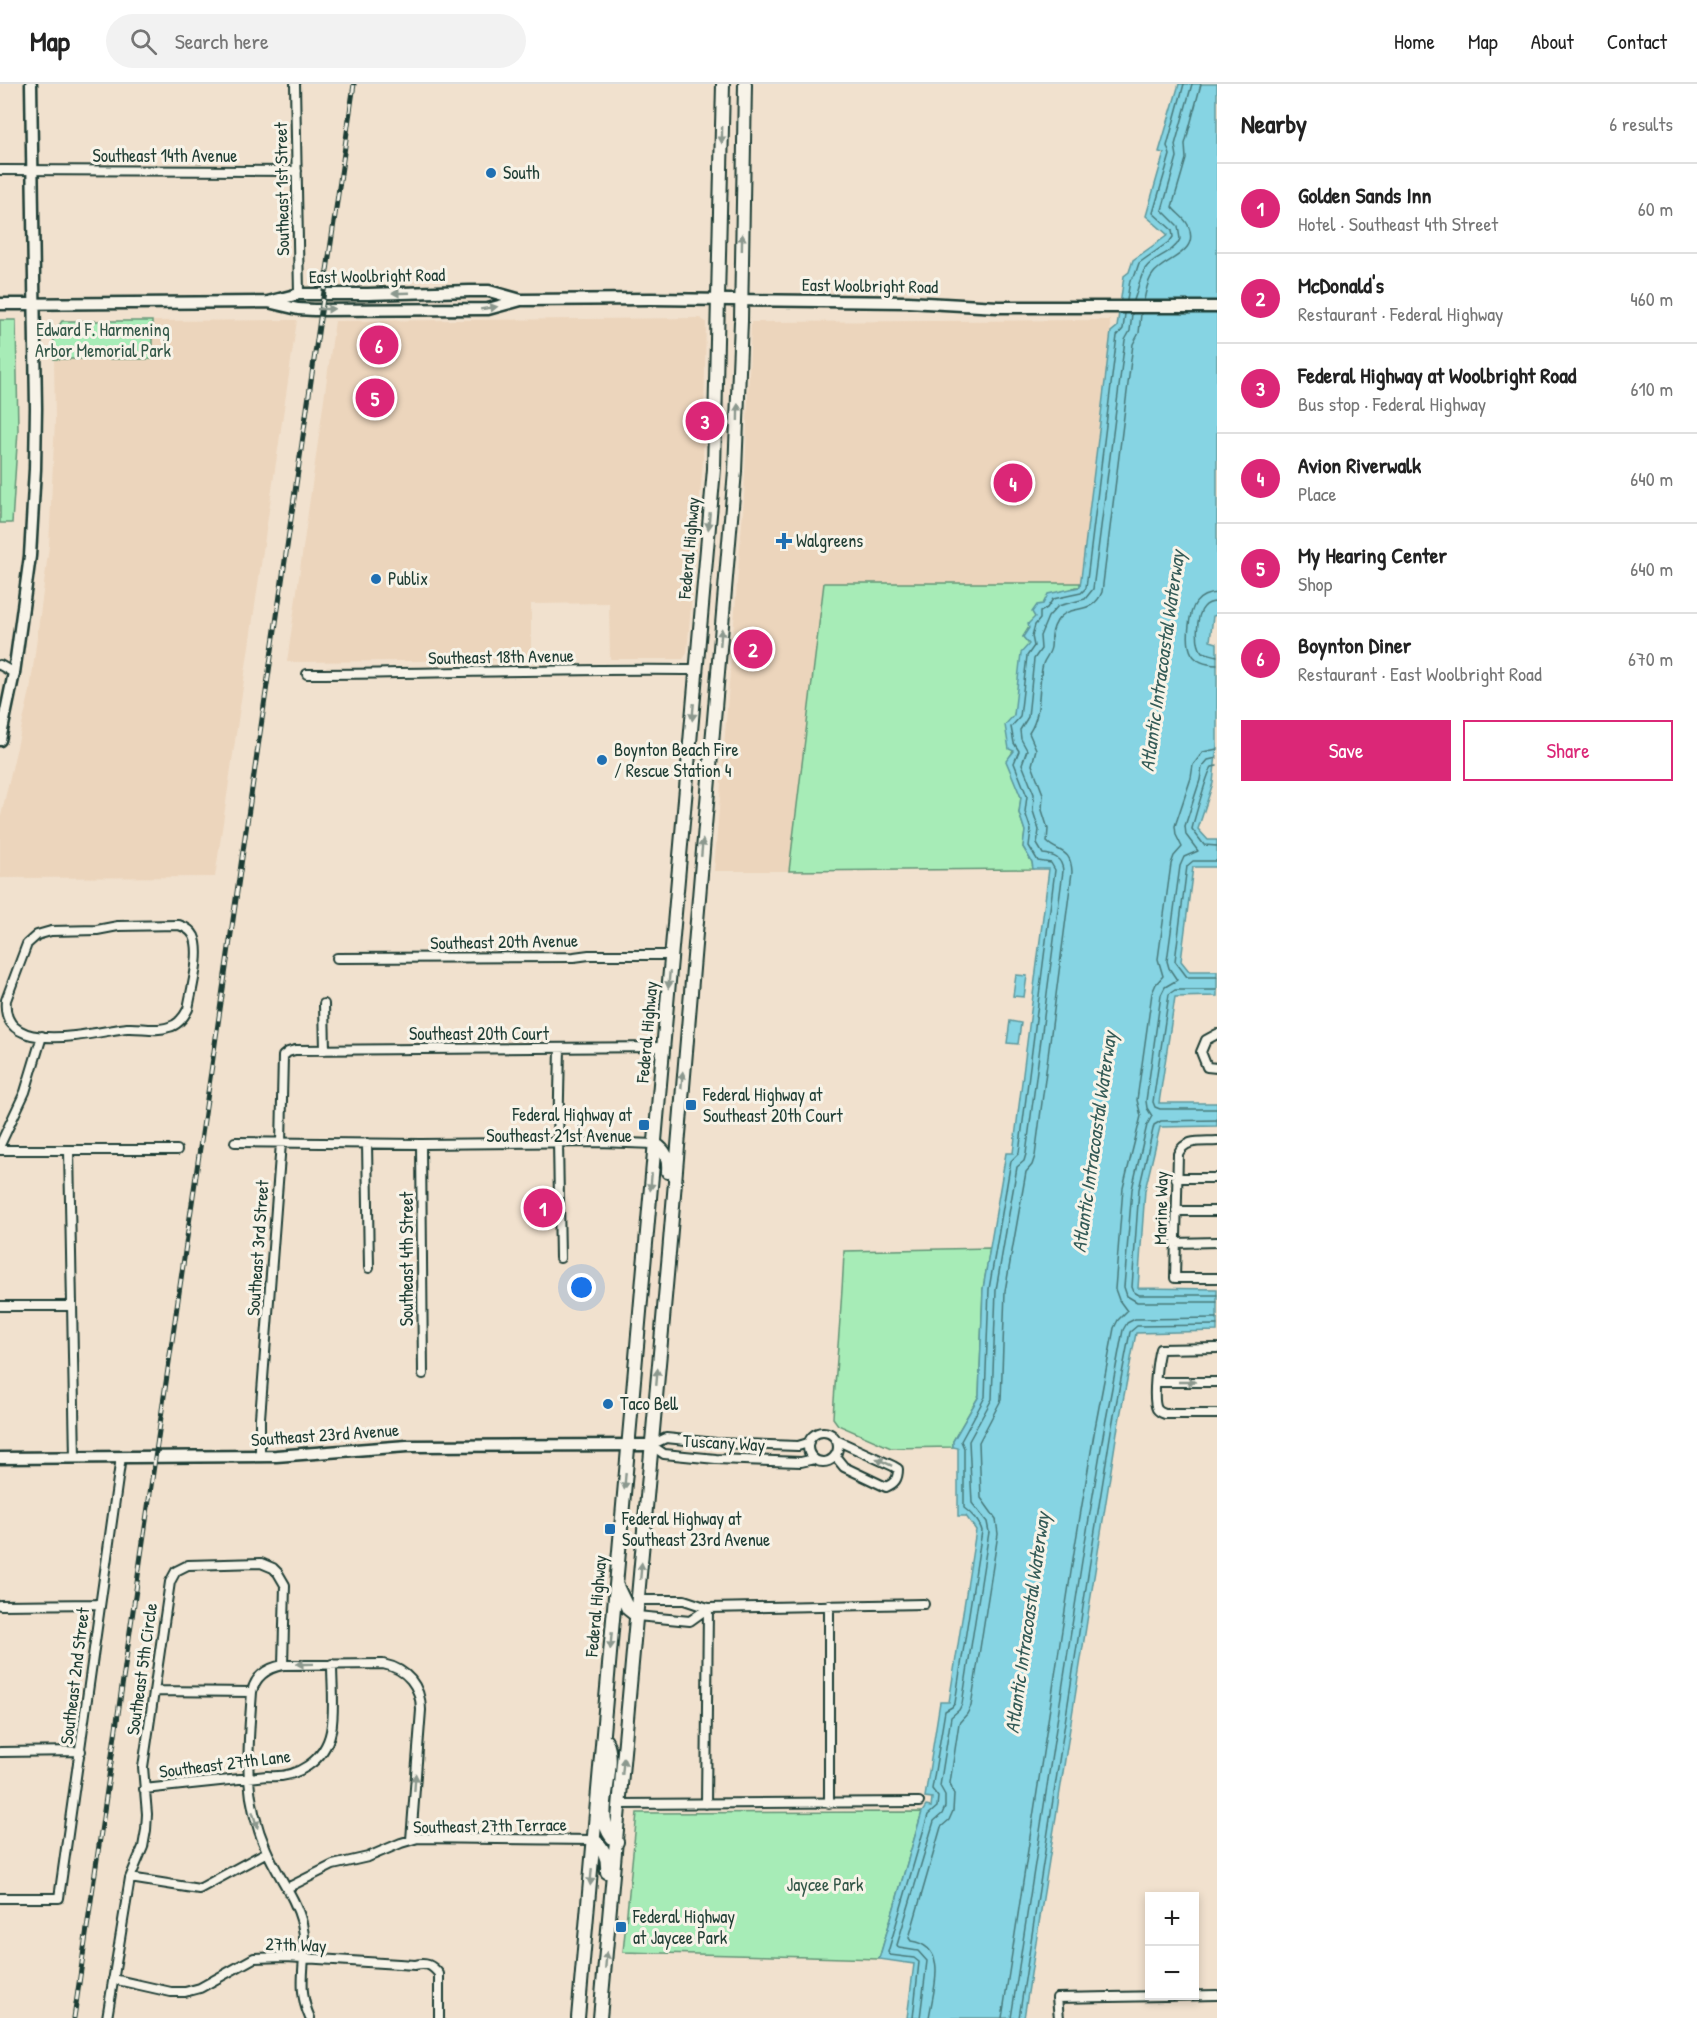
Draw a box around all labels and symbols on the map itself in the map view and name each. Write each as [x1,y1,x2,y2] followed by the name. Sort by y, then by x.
[268,121,295,256] street label: Southeast 1st Street
[717,125,727,144] one-way arrow
[93,143,237,168] street label: Southeast 14th Avenue
[503,160,540,185] place label: South
[484,166,498,180] marker: South
[737,233,746,252] one-way arrow
[309,262,445,289] street label: East Woolbright Road
[802,272,938,299] street label: East Woolbright Road
[392,289,411,298] one-way arrow
[480,303,499,312] one-way arrow
[316,305,335,314] one-way arrow
[35,317,171,363] park label: Edward F. Harmening Arbor Memorial Park
[360,322,398,368] pin: 6
[356,376,394,420] pin: 5
[686,398,724,444] pin: 3
[733,403,743,422] one-way arrow
[994,460,1032,506] pin: 4
[672,496,705,601] street label: Federal Highway
[704,512,714,531] one-way arrow
[796,528,863,553] place label: Walgreens
[777,534,791,548] marker: Walgreens
[1133,546,1192,773] water label: Atlantic Intracoastal Waterway
[388,566,428,591] place label: Publix
[369,572,383,586] marker: Publix
[734,626,772,672] pin: 2
[716,627,726,646] one-way arrow
[428,643,574,670] street label: Southeast 18th Avenue
[688,703,698,722] one-way arrow
[614,737,739,783] place label: Boynton Beach Fire / Rescue Station 4
[595,753,609,767] marker: Boynton Beach Fire / Rescue Station 4
[698,838,707,857] one-way arrow
[430,928,578,955] street label: Southeast 20th Avenue
[664,971,674,990] one-way arrow
[630,980,663,1085] street label: Federal Highway
[409,1021,550,1046] street label: Southeast 20th Court
[1065,1027,1124,1254] water label: Atlantic Intracoastal Waterway
[677,1071,687,1090] one-way arrow
[702,1082,844,1128] place label: Federal Highway at Southeast 20th Court
[684,1098,698,1112] marker: Federal Highway at Southeast 20th Court
[486,1102,633,1148] place label: Federal Highway at Southeast 21st Avenue
[637,1118,651,1132] marker: Federal Highway at Southeast 21st Avenue
[1147,1170,1174,1245] street label: Marine Way
[646,1173,656,1192] one-way arrow
[240,1178,275,1317] street label: Southeast 3rd Street
[524,1186,562,1230] pin: 1
[394,1191,419,1326] street label: Southeast 4th Street
[567,1273,596,1302] your location
[652,1368,662,1387] one-way arrow
[1177,1377,1196,1387] one-way arrow
[620,1391,678,1416] place label: Taco Bell
[601,1397,615,1411] marker: Taco Bell
[250,1417,400,1452] street label: Southeast 23rd Avenue
[682,1428,766,1457] street label: Tuscany Way
[875,1457,892,1466] one-way arrow
[620,1472,630,1491] one-way arrow
[621,1506,770,1552] place label: Federal Highway at Southeast 23rd Avenue
[998,1508,1057,1735] water label: Atlantic Intracoastal Waterway
[603,1522,617,1536] marker: Federal Highway at Southeast 23rd Avenue
[579,1554,612,1659] street label: Federal Highway
[636,1562,645,1581] one-way arrow
[120,1601,163,1737] street label: Southeast 5th Circle
[54,1605,95,1746] street label: Southeast 2nd Street
[606,1631,616,1650] one-way arrow
[295,1659,314,1669] one-way arrow
[158,1743,292,1784] street label: Southeast 27th Lane
[618,1756,628,1775] one-way arrow
[411,1772,420,1791] one-way arrow
[251,1811,260,1829] one-way arrow
[413,1812,567,1839] street label: Southeast 27th Terrace
[586,1867,596,1886] one-way arrow
[787,1872,864,1897] park label: Jaycee Park
[632,1904,735,1950] place label: Federal Highway at Jaycee Park
[614,1920,628,1934] marker: Federal Highway at Jaycee Park
[265,1931,327,1958] street label: 27th Way
[601,1950,611,1969] one-way arrow

